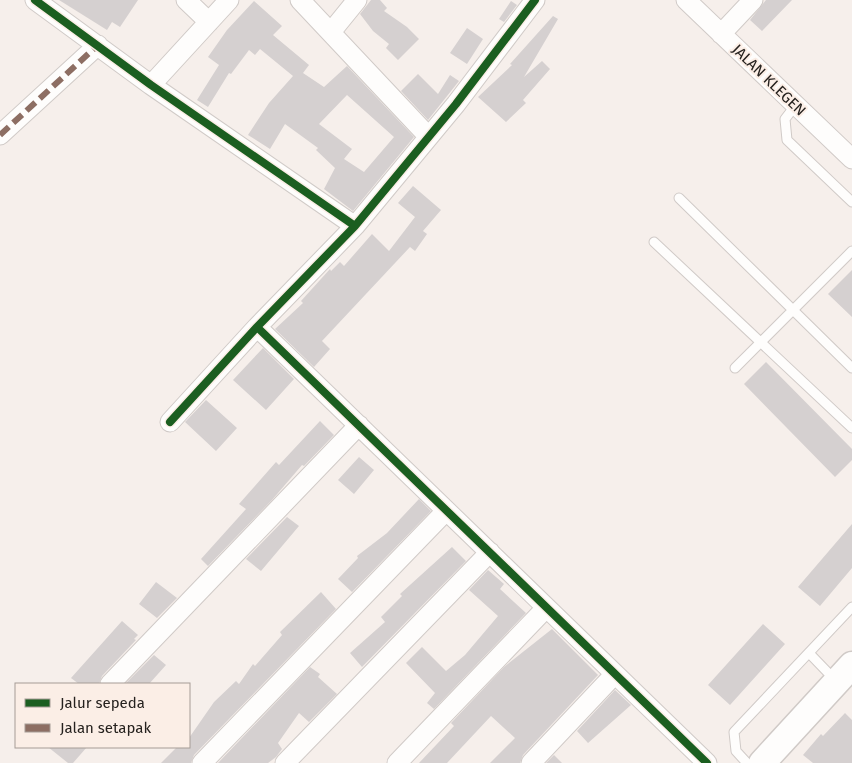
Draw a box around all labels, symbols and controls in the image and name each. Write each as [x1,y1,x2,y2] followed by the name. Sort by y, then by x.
[728,40,810,120] street label: JALAN KLEGEN
[15,683,190,748] legend
[60,694,145,712] text: Jalur sepeda
[60,719,151,737] text: Jalan setapak

